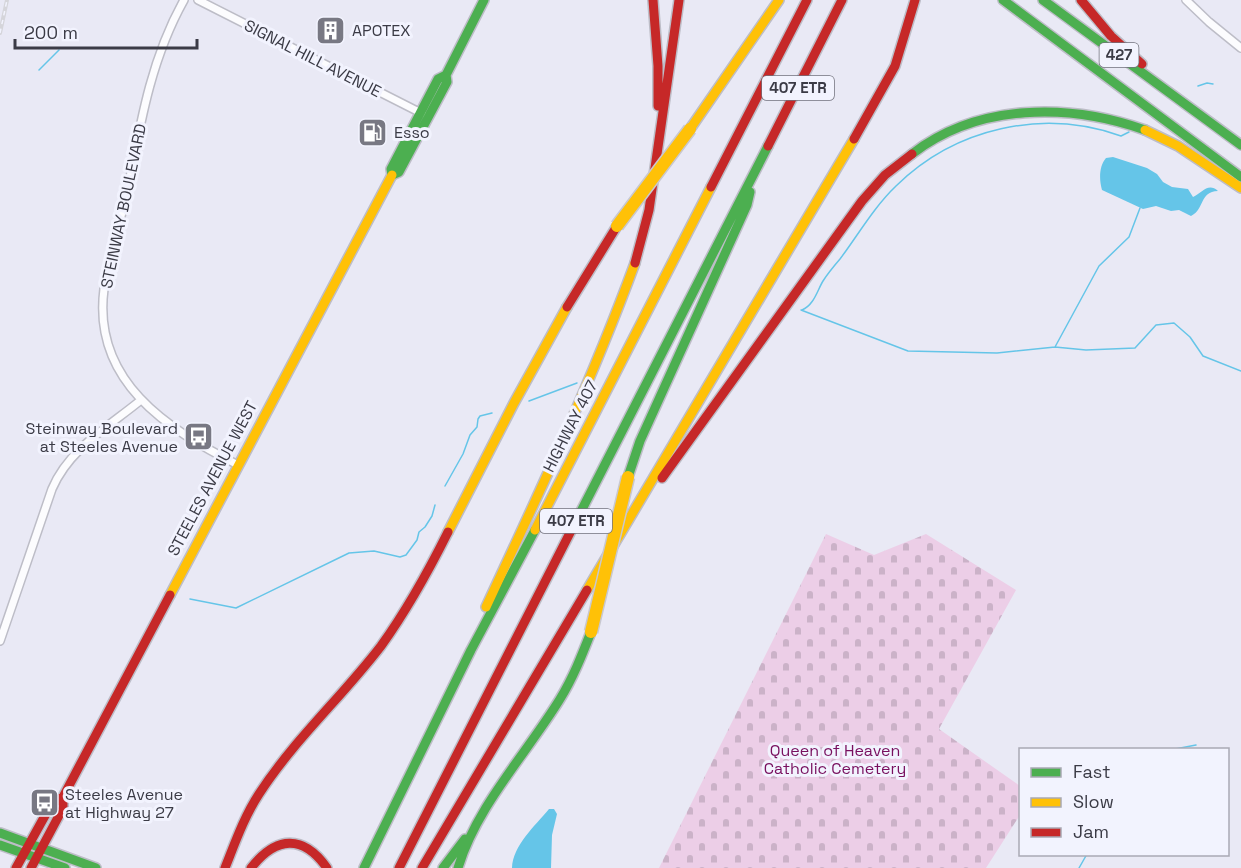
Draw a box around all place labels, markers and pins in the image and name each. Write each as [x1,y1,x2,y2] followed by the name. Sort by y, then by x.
[315,14,347,46] building icon: APOTEX
[352,20,411,41] place label: APOTEX
[357,116,389,148] fuel station icon: Esso
[394,122,430,143] place label: Esso
[25,418,178,457] place label: Steinway Boulevard at Steeles Avenue
[183,421,215,453] bus stop icon: Steinway Boulevard at Steeles Avenue
[65,784,183,823] place label: Steeles Avenue at Highway 27
[28,787,60,819] bus stop icon: Steeles Avenue at Highway 27

